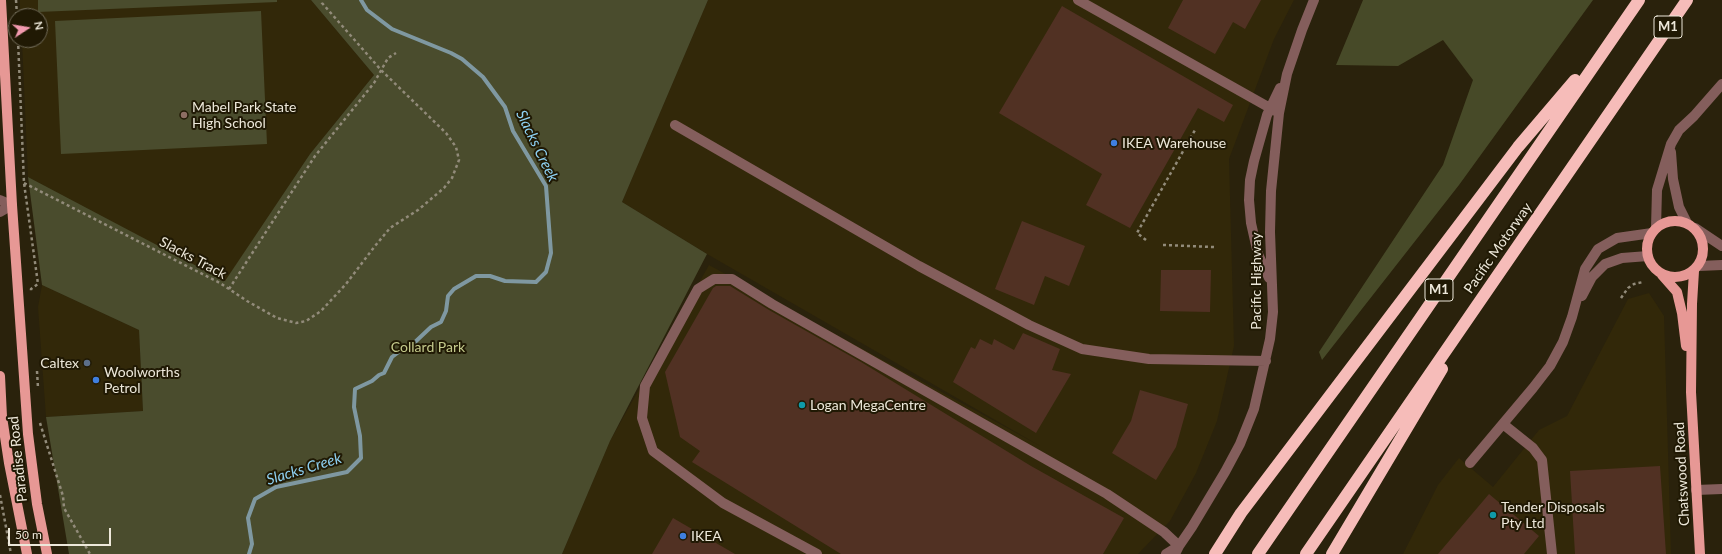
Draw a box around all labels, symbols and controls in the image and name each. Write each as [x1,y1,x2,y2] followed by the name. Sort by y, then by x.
[8,8,48,48] north arrow
[1654,16,1682,38] road number: M1
[32,20,46,31] text: N
[192,99,296,132] place label: Mabel Park State High School
[512,107,562,185] water label: Slacks Creek
[179,110,189,120] marker: Mabel Park State High School
[1122,135,1226,151] place label: IKEA Warehouse
[1109,138,1119,148] marker: IKEA Warehouse
[1460,199,1536,297] street label: Pacific Motorway
[1248,232,1264,330] street label: Pacific Highway
[157,233,229,283] street label: Slacks Track
[1425,279,1453,301] road number: M1
[391,339,465,355] park label: Collard Park
[40,355,79,371] place label: Caltex
[82,358,92,368] marker: Caltex
[104,364,180,396] place label: Woolworths Petrol
[91,375,101,385] marker: Woolworths Petrol
[810,397,926,413] place label: Logan MegaCentre
[797,400,807,410] marker: Logan MegaCentre
[5,415,31,503] street label: Paradise Road
[1671,421,1693,527] street label: Chatswood Road
[264,449,344,489] water label: Slacks Creek
[1501,499,1605,532] place label: Tender Disposals Pty Ltd
[1488,510,1498,520] marker: Tender Disposals Pty Ltd
[10,520,113,546] scale bar
[15,527,42,542] text: 50 m
[691,528,722,544] place label: IKEA
[678,531,688,541] marker: IKEA

